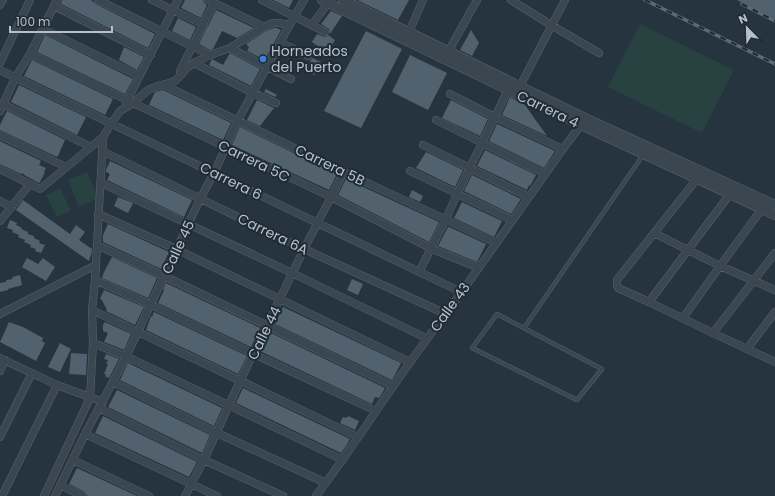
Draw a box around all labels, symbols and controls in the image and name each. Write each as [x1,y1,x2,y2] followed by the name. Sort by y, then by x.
[10,8,112,34] scale bar
[727,8,767,48] north arrow
[736,10,750,28] text: N
[16,13,50,30] text: 100 m
[271,41,348,77] place label: Horneados del Puerto
[258,54,268,64] marker: Horneados del Puerto
[514,85,582,133] street label: Carrera 4
[215,135,293,187] street label: Carrera 5C
[292,140,368,190] street label: Carrera 5B
[197,157,265,205] street label: Carrera 6
[234,208,312,260] street label: Carrera 6A
[157,217,199,277] street label: Calle 45
[425,278,475,336] street label: Calle 43
[242,303,286,363] street label: Calle 44

